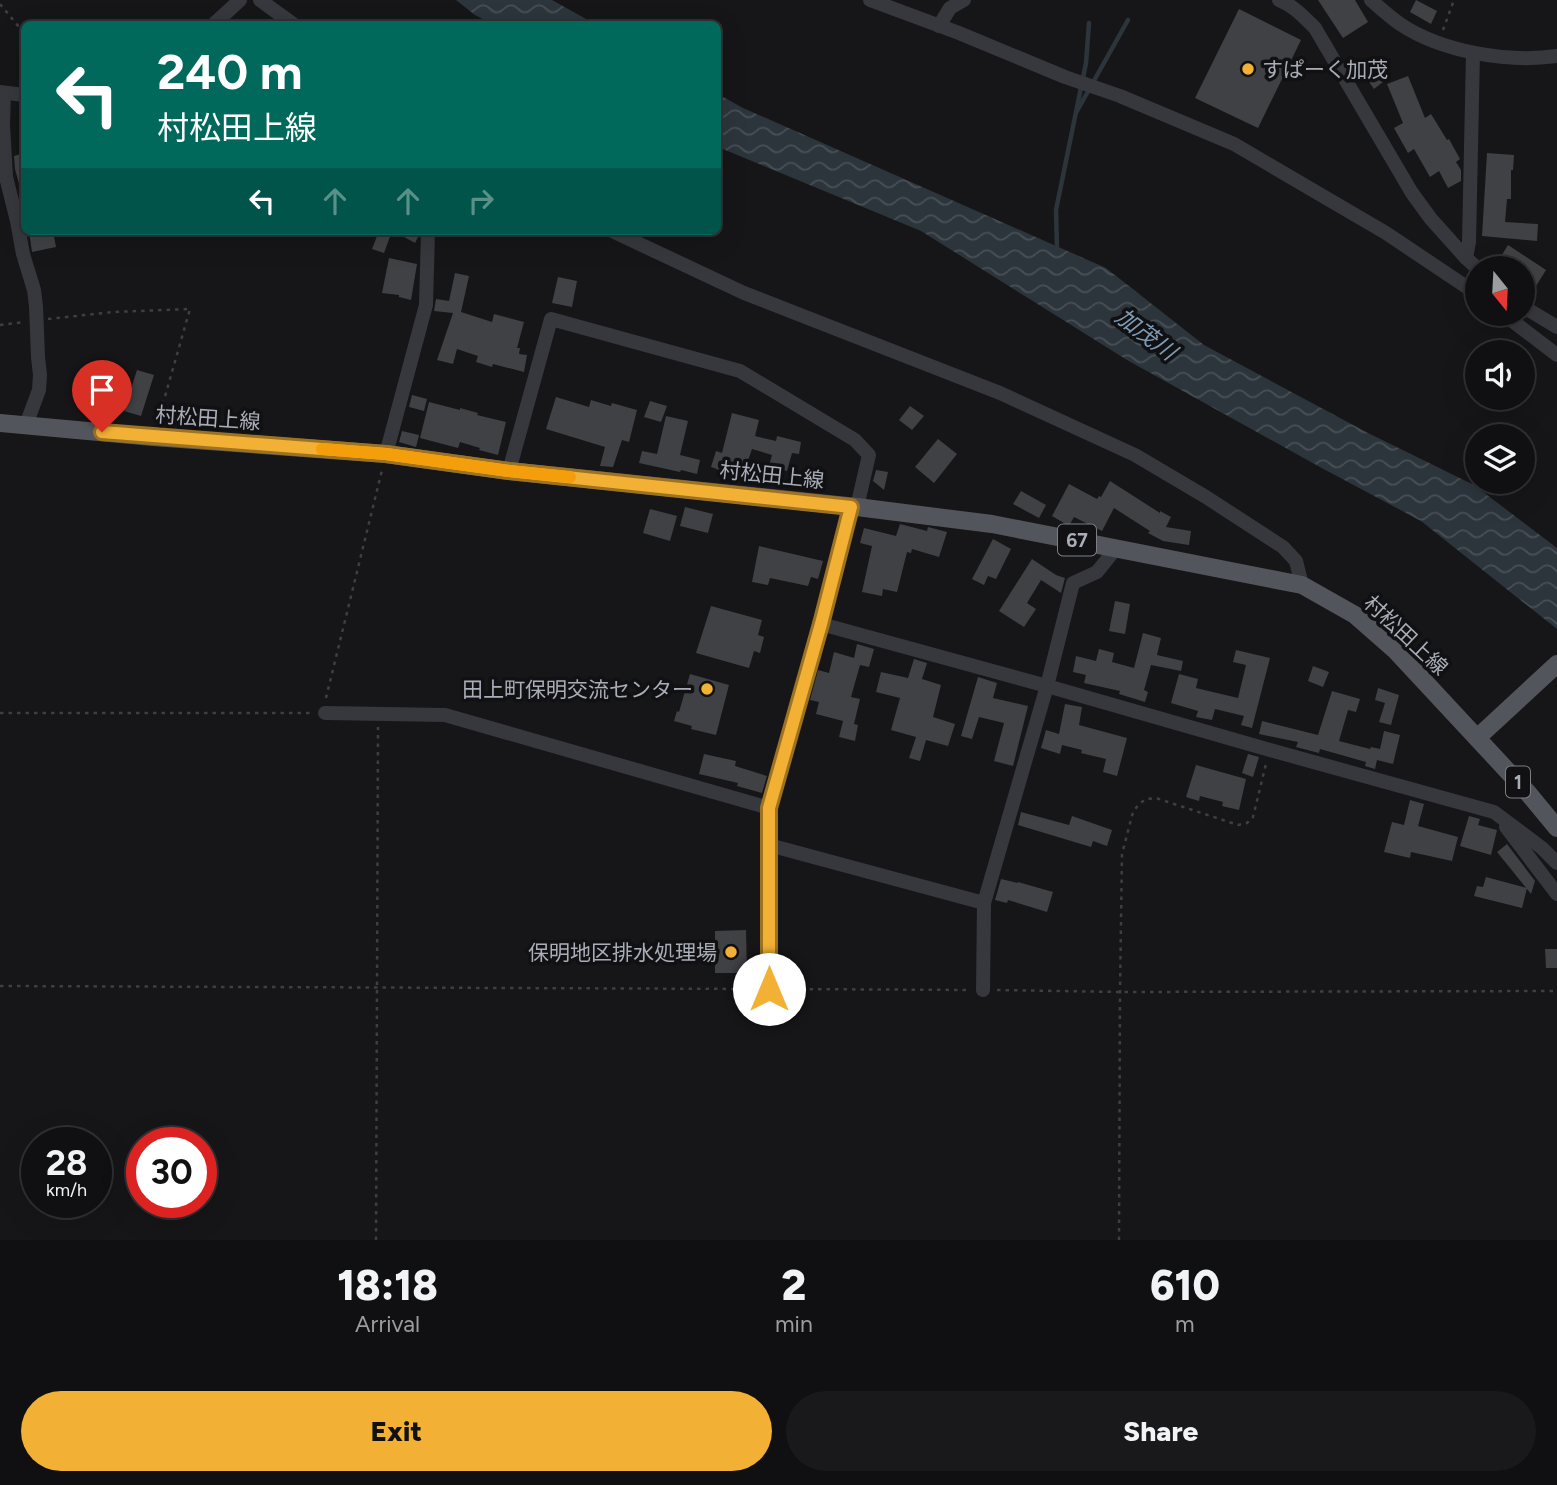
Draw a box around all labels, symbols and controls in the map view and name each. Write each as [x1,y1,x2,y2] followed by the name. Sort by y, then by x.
[157,42,303,101] text: 240 m
[42,49,133,140] icon: left
[1262,57,1388,82] place label: すぱーく加茂
[1240,61,1256,77] marker: すぱーく加茂
[157,109,317,147] text: 村松田上線
[243,182,281,220] icon: left
[316,182,354,220] icon: ahead
[389,182,427,220] icon: ahead
[462,182,500,220] icon: right
[1465,256,1535,326] north arrow
[1465,256,1535,494] map controls
[1110,302,1184,368] water label: 加茂川
[1465,340,1535,410] button: sound
[72,360,132,432] pin
[83,371,121,409] icon: arrive
[155,402,261,434] street label: 村松田上線
[1465,424,1535,494] button: layers
[718,457,826,493] street label: 村松田上線
[1058,524,1096,555] road number: 67
[1359,590,1453,680] street label: 村松田上線
[462,677,693,702] place label: 田上町保明交流センター
[699,681,715,697] marker: 田上町保明交流センター
[1506,766,1530,797] road number: 1
[528,940,717,965] place label: 保明地区排水処理場
[723,944,739,960] marker: 保明地区排水処理場
[732,952,806,1026] position arrow
[126,1127,217,1218] speed limit sign: 30
[46,1142,87,1184] text: 28
[46,1179,87,1201] text: km/h
[337,1260,438,1311] text: 18:18
[782,1260,806,1311] text: 2
[1150,1260,1220,1311] text: 610
[355,1310,420,1338] text: Arrival
[775,1310,813,1338] text: min
[1175,1310,1195,1338] text: m
[21,1391,772,1471] button: Exit
[786,1391,1536,1471] button: Share

